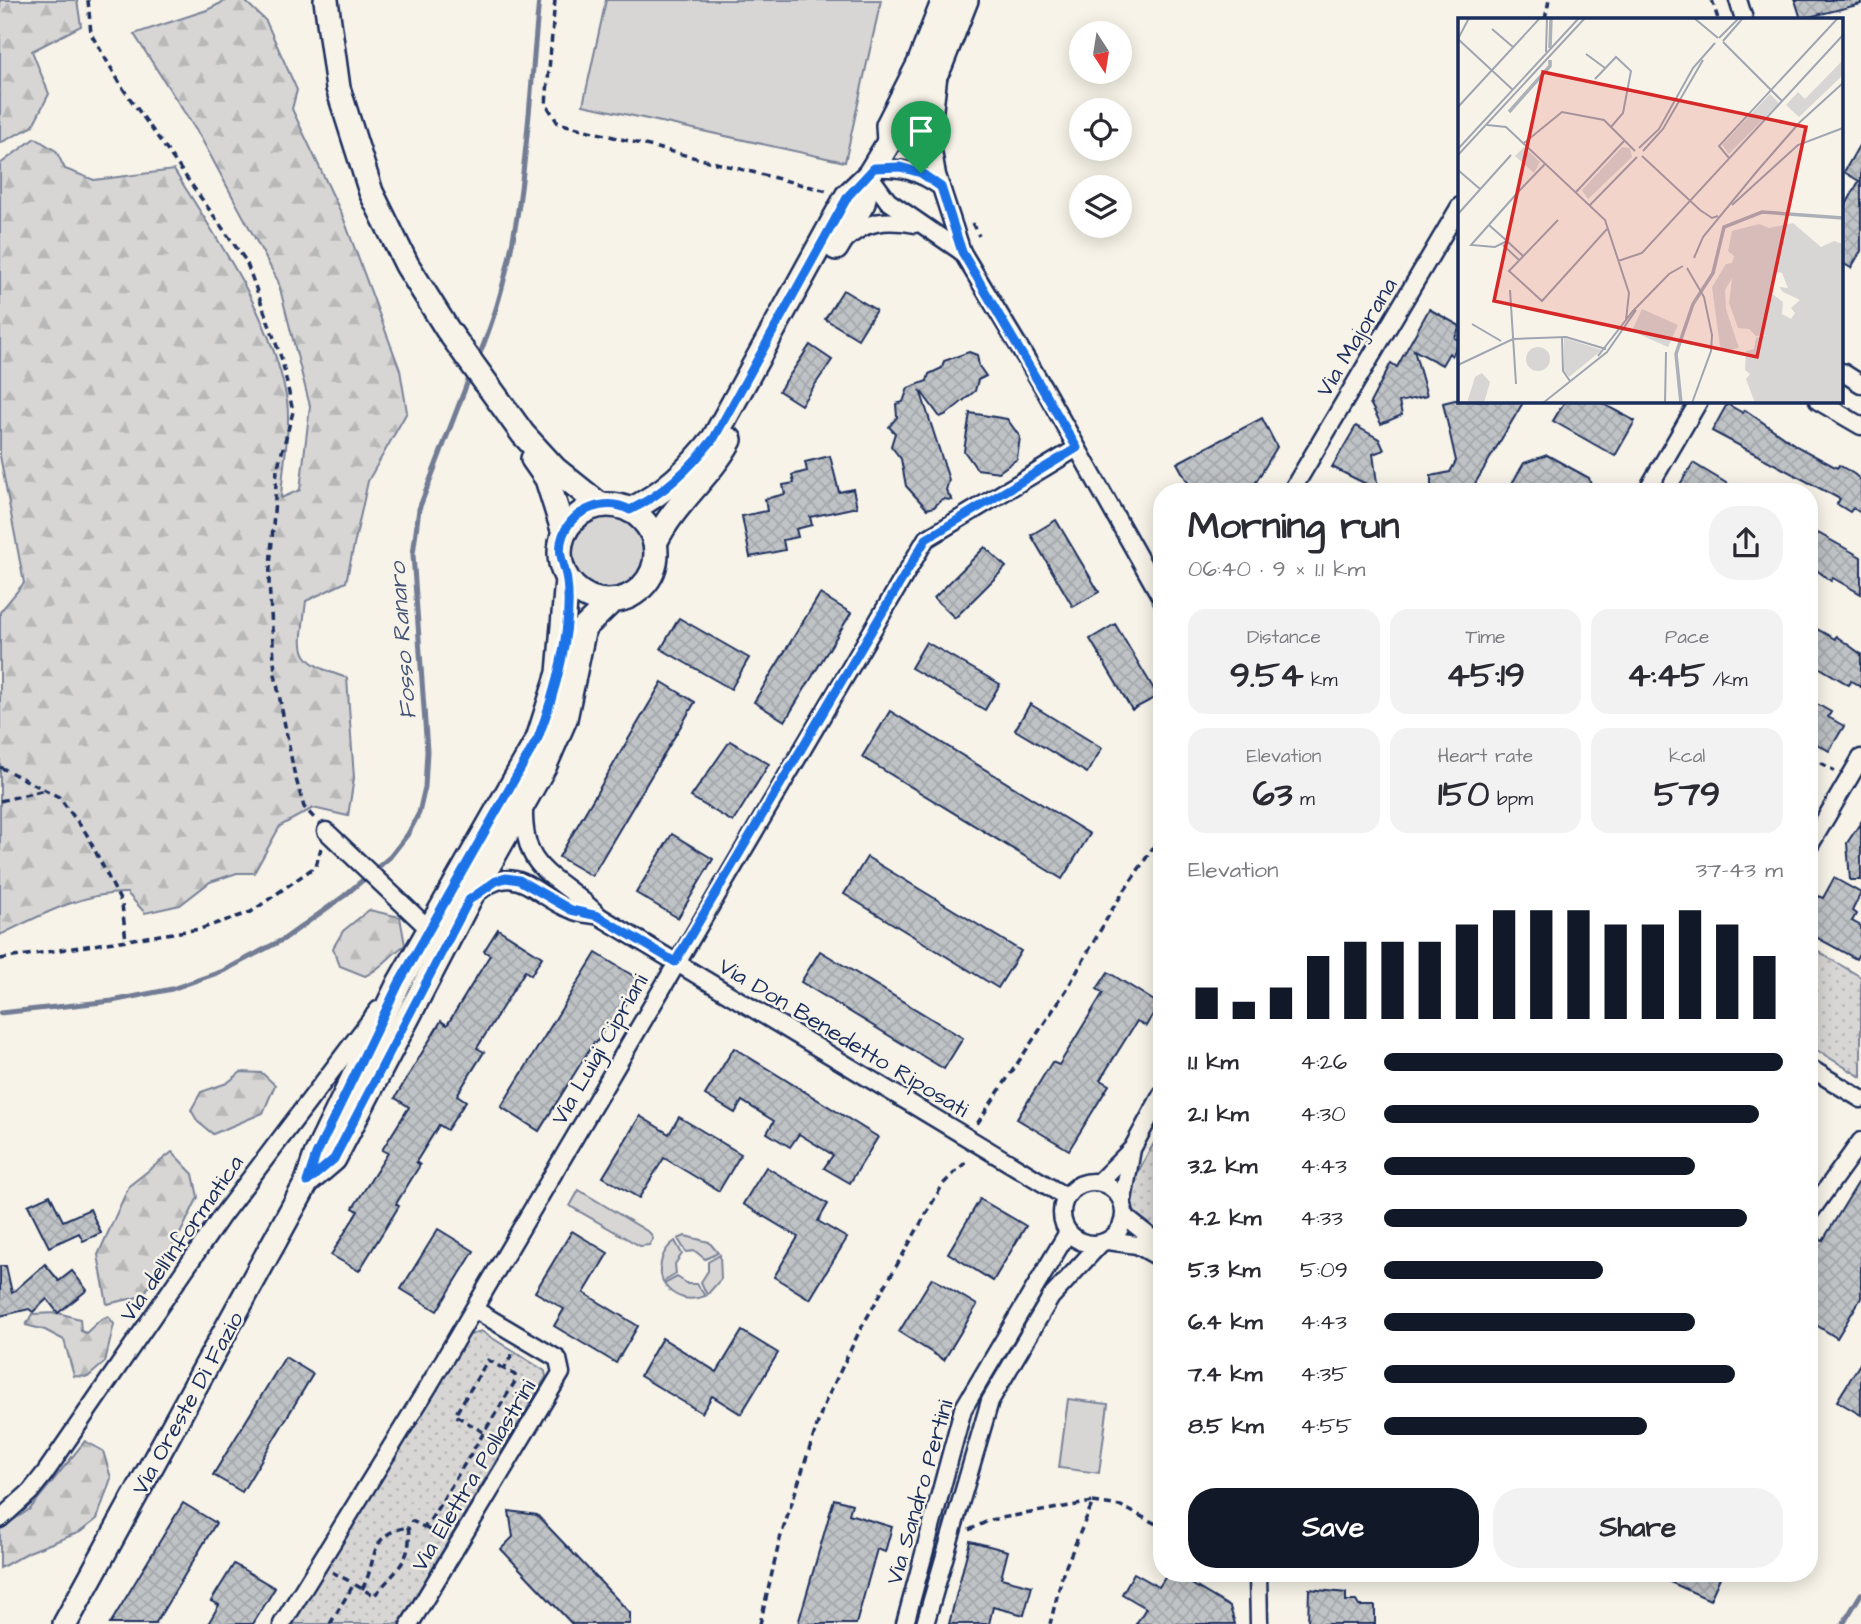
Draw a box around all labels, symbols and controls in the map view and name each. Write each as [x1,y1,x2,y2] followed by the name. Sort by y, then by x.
[1458,18,1843,402] inset map
[1069,21,1132,84] north arrow
[1069,21,1132,238] map controls
[1069,98,1132,161] button: locate
[891,101,951,173] pin
[902,112,940,150] icon: arrive
[1069,175,1132,238] button: layers
[1309,272,1405,403] street label: Via Majorana
[1188,501,1400,553] text: Morning run
[1709,506,1783,580] button: share
[1188,553,1365,585] text: 06:40 · 9 × 1.1 km
[380,560,425,721] water label: Fosso Ranaro
[1247,624,1321,651] text: Distance
[1466,624,1505,651] text: Time
[1665,624,1709,651] text: Pace
[1230,651,1304,700] text: 9.54
[1446,651,1525,700] text: 45:19
[1627,651,1705,700] text: 4:45
[1304,667,1338,694] text: km
[1705,667,1748,694] text: /km
[1246,743,1321,770] text: Elevation
[1438,743,1533,770] text: Heart rate
[1669,743,1705,770] text: kcal
[1253,770,1293,819] text: 63
[1438,770,1489,819] text: 150
[1654,770,1720,819] text: 579
[1293,786,1315,813] text: m
[1489,786,1533,813] text: bpm
[1188,854,1279,886] text: Elevation
[1696,854,1783,886] text: 37–43 m
[712,950,975,1126] street label: Via Don Benedetto Riposati
[544,967,657,1132] street label: Via Luigi Cipriani
[1188,1046,1238,1078] text: 1.1 km
[1300,1046,1347,1078] text: 4:26
[1188,1098,1249,1130] text: 2.1 km
[1300,1098,1346,1130] text: 4:30
[112,1149,252,1328] street label: Via dell'Informatica
[1188,1150,1257,1182] text: 3.2 km
[1300,1150,1347,1182] text: 4:43
[1188,1202,1261,1234] text: 4.2 km
[1300,1202,1343,1234] text: 4:33
[1188,1254,1260,1286] text: 5.3 km
[1300,1254,1348,1286] text: 5:09
[124,1306,252,1501] street label: Via Oreste Di Fazio
[1188,1306,1263,1338] text: 6.4 km
[1300,1306,1347,1338] text: 4:43
[1188,1358,1262,1390] text: 7.4 km
[1300,1358,1347,1390] text: 4:35
[404,1373,544,1578] street label: Via Elettra Pollastrini
[878,1396,962,1588] street label: Via Sandro Pertini
[1188,1410,1264,1442] text: 8.5 km
[1300,1410,1352,1442] text: 4:55
[1188,1488,1479,1568] button: Save
[1493,1488,1783,1568] button: Share

